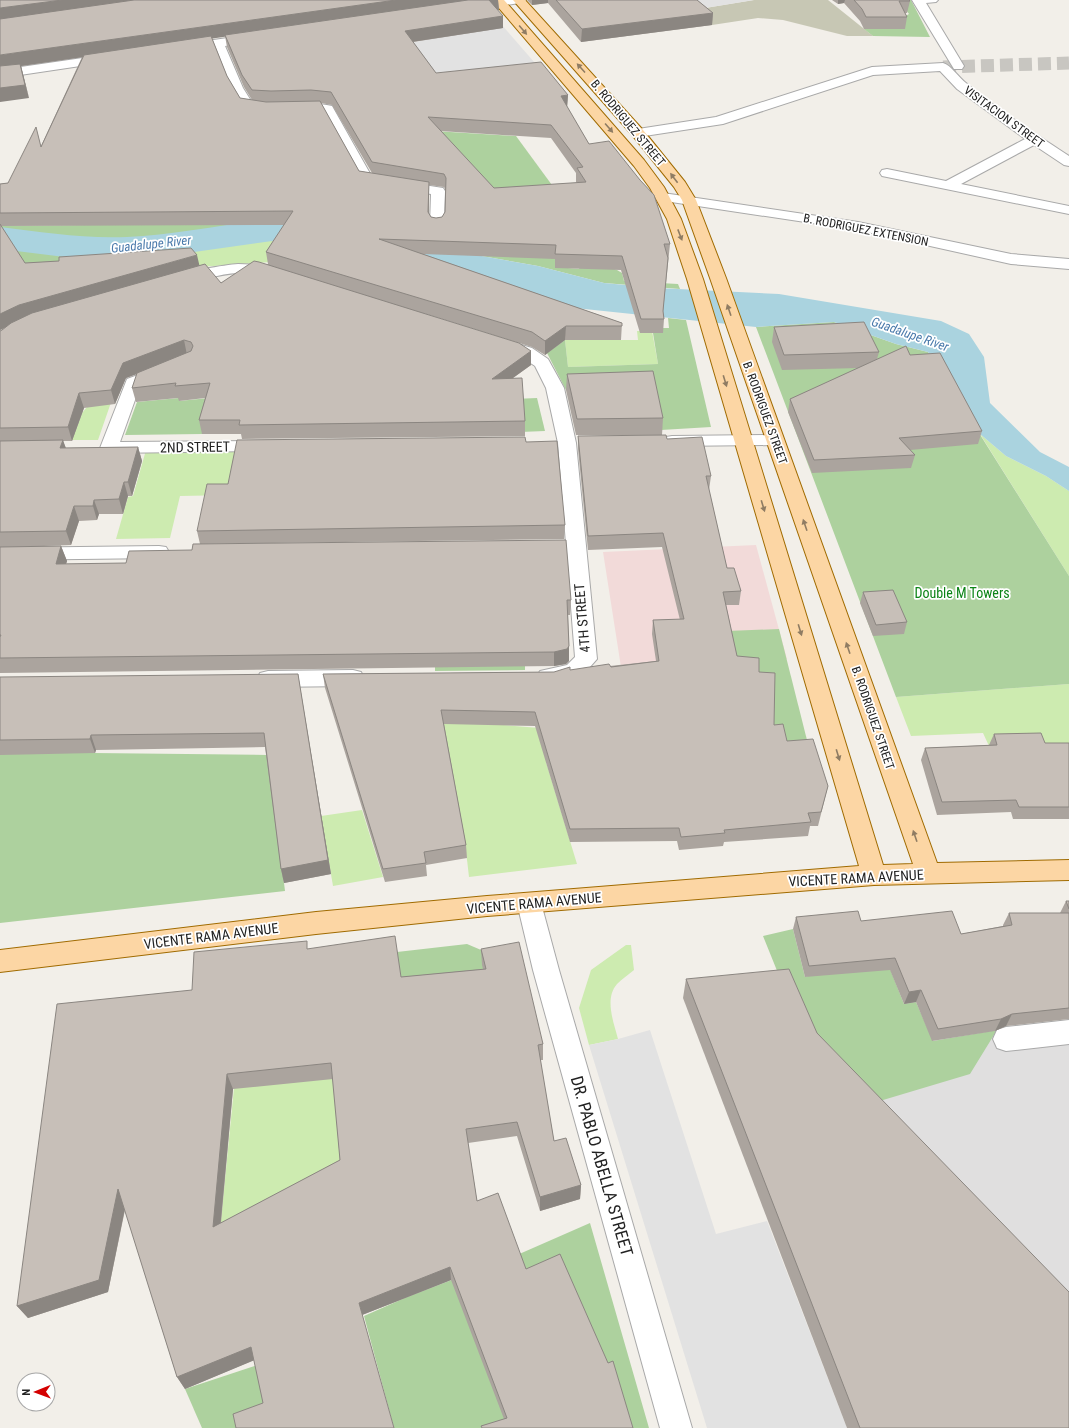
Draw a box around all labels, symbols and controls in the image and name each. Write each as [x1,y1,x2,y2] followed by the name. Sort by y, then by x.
[519,24,528,35] one-way arrow
[577,63,586,74] one-way arrow
[588,77,668,169] street label: B. RODRIGUEZ STREET
[961,83,1047,151] street label: VISITACION STREET
[604,122,613,133] one-way arrow
[671,173,679,183] one-way arrow
[802,211,930,249] street label: B. RODRIGUEZ EXTENSION
[677,229,683,241] one-way arrow
[110,232,193,256] water label: Guadalupe River
[726,304,732,316] one-way arrow
[869,314,952,355] water label: Guadalupe River
[740,360,790,466] street label: B. RODRIGUEZ STREET
[722,376,728,388] one-way arrow
[160,438,230,456] street label: 2ND STREET
[760,500,766,512] one-way arrow
[802,519,808,531] one-way arrow
[571,583,593,653] street label: 4TH STREET
[914,585,1010,601] park label: Double M Towers
[797,625,803,637] one-way arrow
[845,641,851,653] one-way arrow
[849,665,897,771] street label: B. RODRIGUEZ STREET
[835,749,841,761] one-way arrow
[911,830,917,842] one-way arrow
[788,866,924,890] street label: VICENTE RAMA AVENUE
[466,889,602,917] street label: VICENTE RAMA AVENUE
[143,920,279,952] street label: VICENTE RAMA AVENUE
[567,1074,637,1258] street label: DR. PABLO ABELLA STREET
[16,1372,56,1412] north arrow
[20,1388,33,1396] text: N

